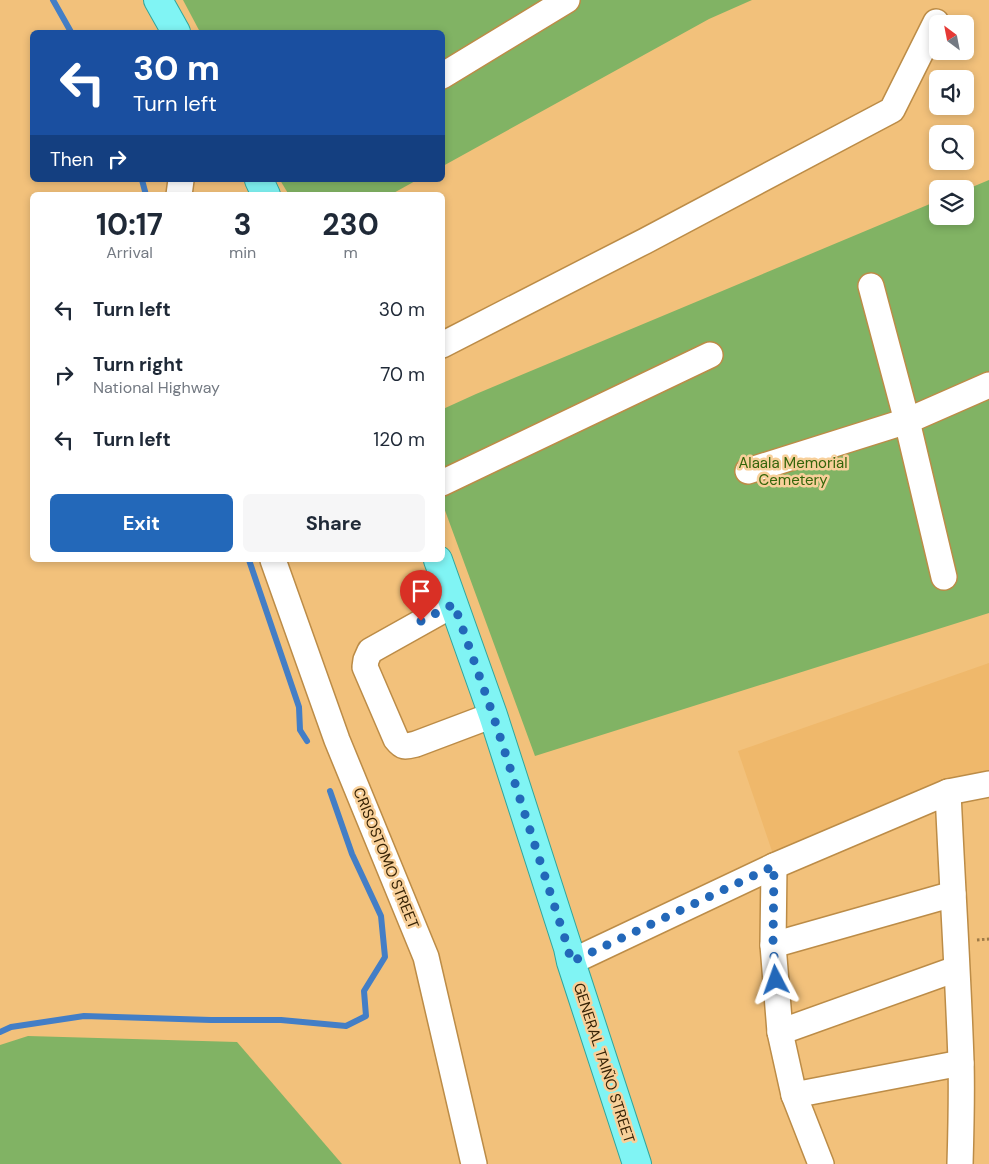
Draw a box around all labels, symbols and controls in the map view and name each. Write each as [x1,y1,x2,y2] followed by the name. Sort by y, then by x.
[929,15,974,60] north arrow
[929,15,974,225] map controls
[133,45,220,91] text: 30 m
[50,50,115,115] icon: left
[929,70,974,115] button: sound
[133,89,217,118] text: Turn left
[929,125,974,170] button: search
[103,145,131,173] icon: right
[50,147,93,172] text: Then
[929,180,974,225] button: layers
[96,205,163,244] text: 10:17
[234,205,252,244] text: 3
[322,205,379,244] text: 230
[106,242,153,263] text: Arrival
[229,242,256,263] text: min
[343,242,358,263] text: m
[50,296,78,324] icon: left
[93,297,171,322] text: Turn left
[379,297,425,322] text: 30 m
[93,352,183,377] text: Turn right
[50,361,78,389] icon: right
[380,362,425,387] text: 70 m
[93,377,220,398] text: National Highway
[50,426,78,454] icon: left
[93,427,171,452] text: Turn left
[373,427,425,452] text: 120 m
[738,453,848,490] park label: Alaala Memorial Cemetery
[50,494,233,552] button: Exit
[243,494,425,552] button: Share
[400,570,442,621] pin
[407,577,435,605] icon: arrive
[348,784,424,932] street label: CRISOSTOMO STREET
[749,953,801,1005] position arrow
[569,980,639,1146] street label: GENERAL TAIÑO STREET

